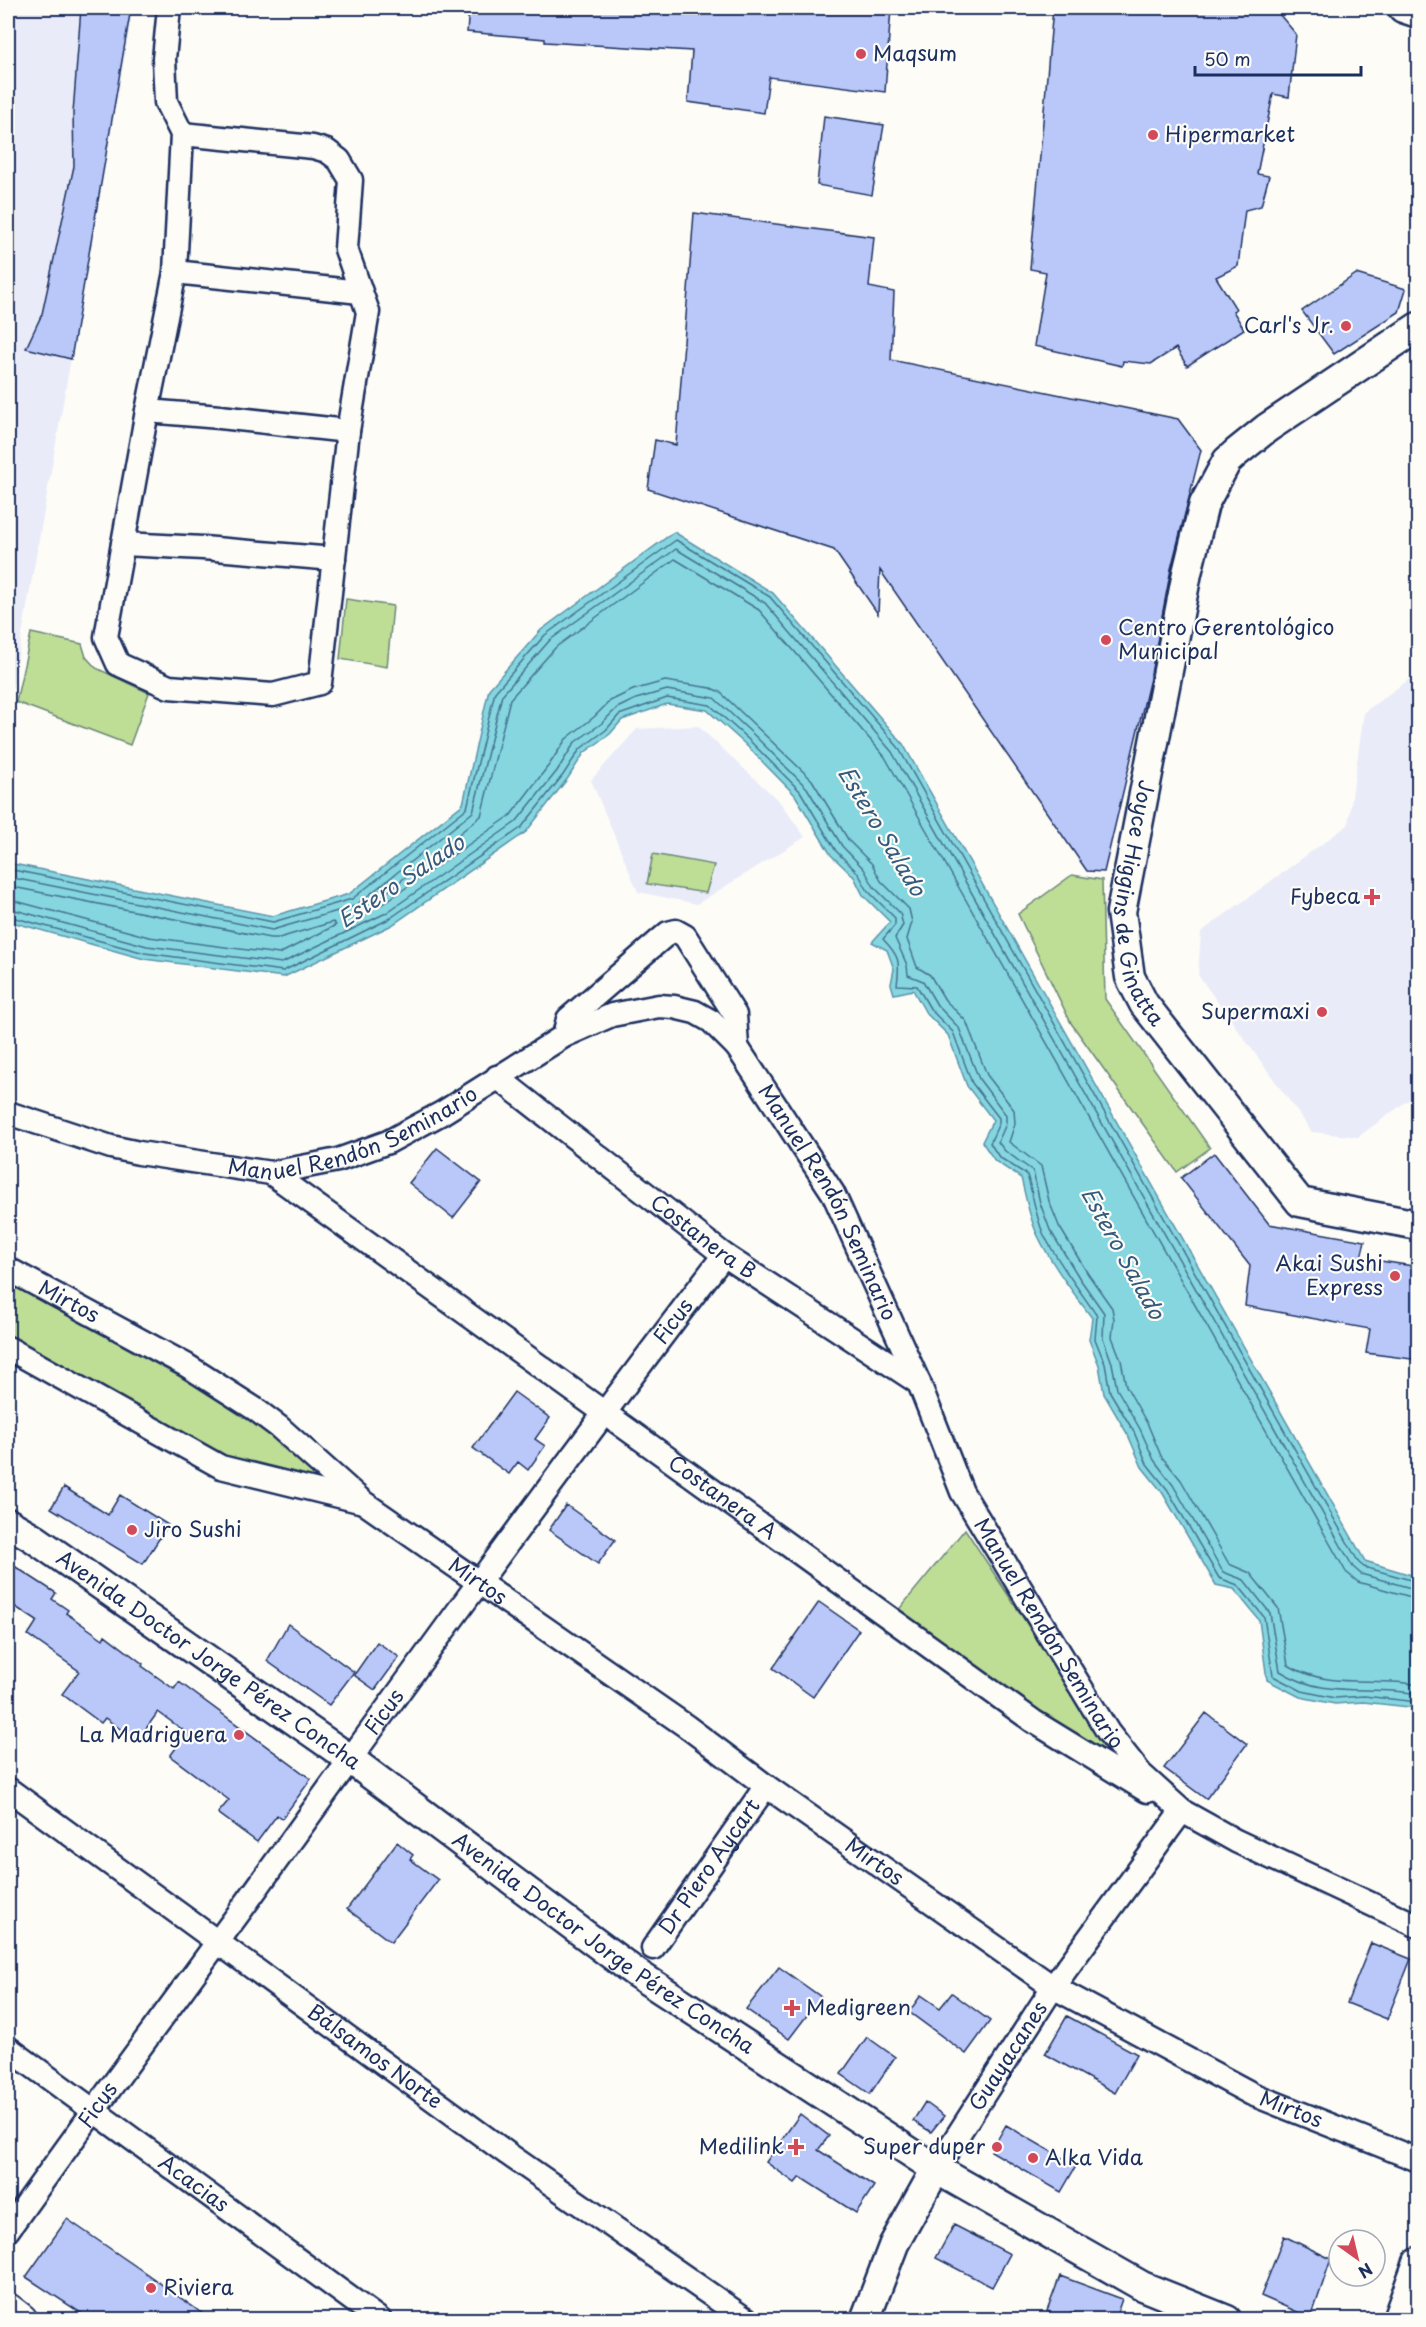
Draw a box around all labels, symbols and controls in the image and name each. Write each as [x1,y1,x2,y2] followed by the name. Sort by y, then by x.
[873,36,957,68] place label: Maqsum
[1195,39,1362,77] scale bar
[1204,45,1251,72] text: 50 m
[854,47,868,61] marker: Maqsum
[1165,117,1295,149] place label: Hipermarket
[1146,128,1160,142] marker: Hipermarket
[1244,308,1334,340] place label: Carl's Jr.
[1339,319,1353,333] marker: Carl's Jr.
[1118,610,1334,666] place label: Centro Gerentológico Municipal
[1099,633,1113,647] marker: Centro Gerentológico Municipal
[831,759,936,902] water label: Estero Salado
[1106,778,1174,1032] street label: Joyce Higgins de Ginatta
[330,825,471,934] water label: Estero Salado
[1290,879,1360,911] place label: Fybeca
[1365,890,1379,904] marker: Fybeca
[1201,994,1310,1026] place label: Supermaxi
[1315,1005,1329,1019] marker: Supermaxi
[226,1077,483,1187] street label: Manuel Rendón Seminario
[751,1077,907,1325] street label: Manuel Rendón Seminario
[1074,1180,1175,1325] water label: Estero Salado
[644,1185,763,1286] street label: Costanera B
[1275,1246,1383,1302] place label: Akai Sushi Express
[1388,1269,1402,1283] marker: Akai Sushi Express
[33,1270,106,1330] street label: Mirtos
[644,1291,700,1350] street label: Ficus
[662,1446,785,1546] street label: Costanera A
[967,1511,1133,1755] street label: Manuel Rendón Seminario
[144,1512,242,1544] place label: Jiro Sushi
[125,1523,139,1537] marker: Jiro Sushi
[51,1541,369,1776] street label: Avenida Doctor Jorge Pérez Concha
[443,1548,515,1612] street label: Mirtos
[355,1681,410,1741] street label: Ficus
[79,1717,227,1749] place label: La Madriguera
[232,1728,246,1742] marker: La Madriguera
[649,1791,767,1940] street label: Dr Piero Aycart
[446,1823,762,2061] street label: Avenida Doctor Jorge Pérez Concha
[840,1828,911,1892] street label: Mirtos
[806,1990,911,2022] place label: Medigreen
[959,1994,1054,2117] street label: Guayacanes
[302,1995,450,2115] street label: Bálsamos Norte
[783,1999,801,2017] marker: Medigreen
[69,2074,124,2134] street label: Ficus
[1255,2081,1328,2135] street label: Mirtos
[699,2129,784,2161] place label: Medilink
[863,2129,985,2161] place label: Super duper
[789,2140,803,2154] marker: Medilink
[990,2140,1004,2154] marker: Super duper
[1045,2140,1144,2172] place label: Alka Vida
[153,2145,237,2219] street label: Acacias
[1026,2151,1040,2165] marker: Alka Vida
[1327,2228,1387,2288] north arrow
[1354,2258,1378,2285] text: N
[163,2270,234,2302] place label: Riviera
[144,2281,158,2295] marker: Riviera

